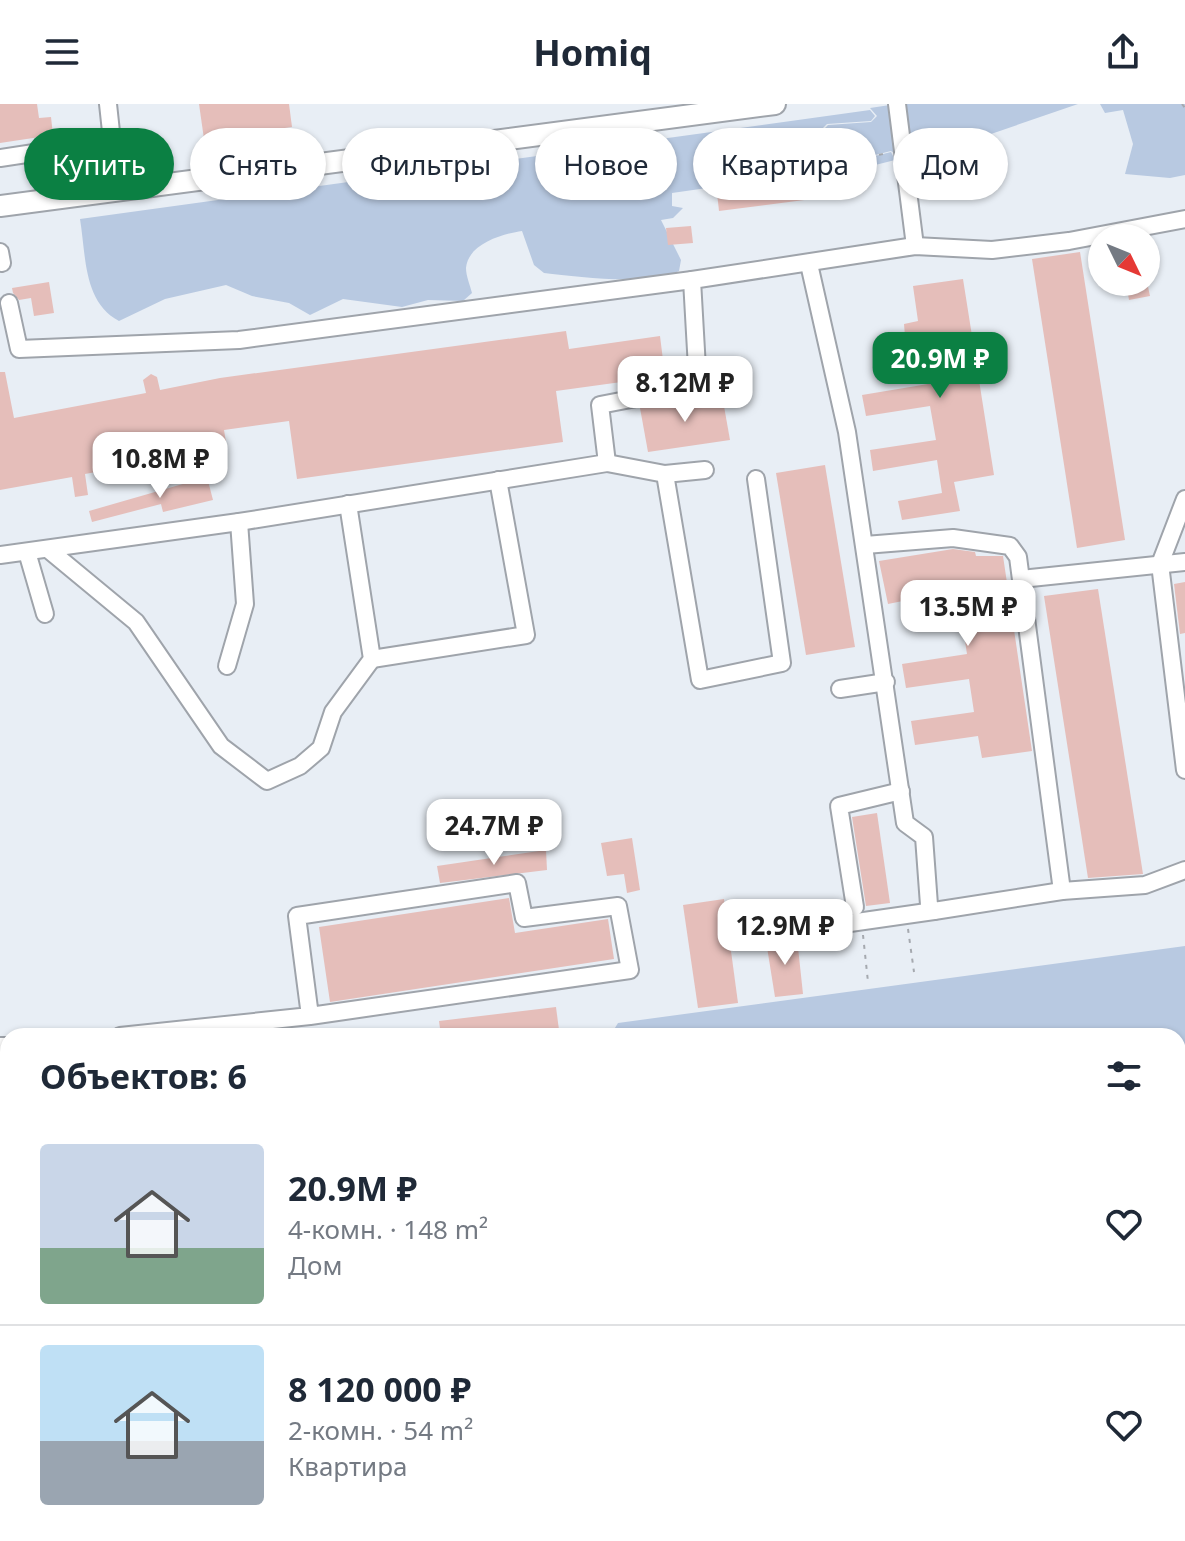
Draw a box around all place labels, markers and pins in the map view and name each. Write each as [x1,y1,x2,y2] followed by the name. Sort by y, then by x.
[866,332,1014,400] pin: 20.9M ₽
[611,356,759,424] pin: 8.12M ₽
[86,432,234,500] pin: 10.8M ₽
[894,580,1042,648] pin: 13.5M ₽
[420,799,568,867] pin: 24.7M ₽
[711,899,859,967] pin: 12.9M ₽

